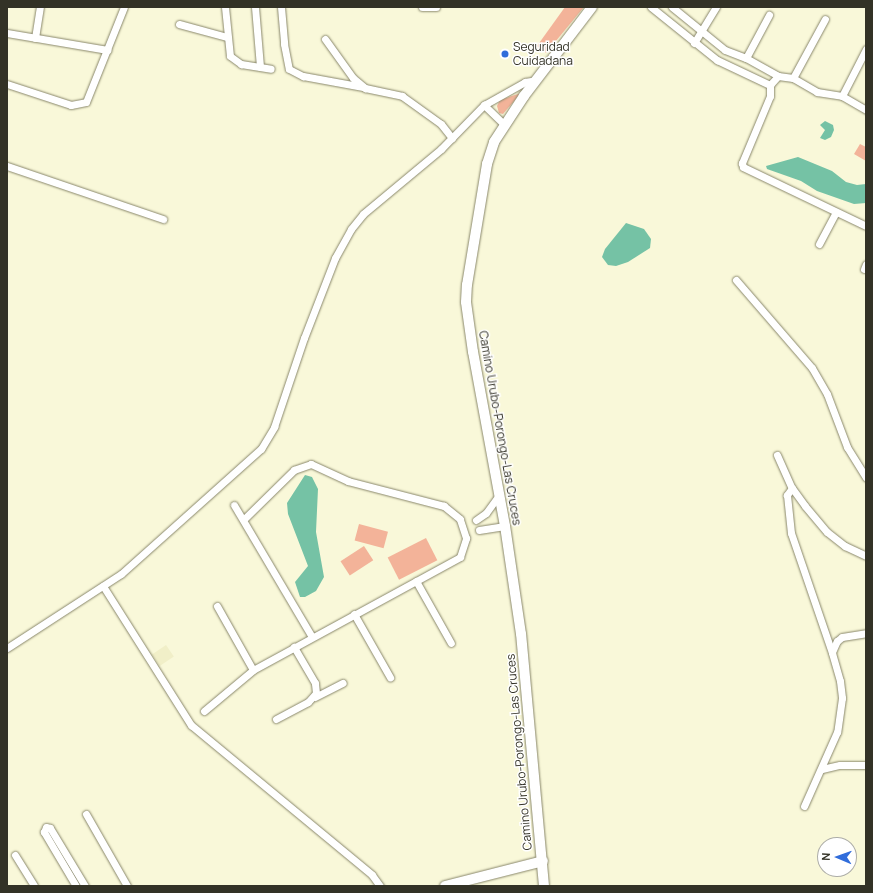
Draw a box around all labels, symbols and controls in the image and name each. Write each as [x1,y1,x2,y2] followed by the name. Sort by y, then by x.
[513,40,573,68] place label: Seguridad Cuidadana
[500,49,510,59] marker: Seguridad Cuidadana
[476,330,524,526] street label: Camino Urubo-Porongo-Las Cruces
[503,653,535,851] street label: Camino Urubo-Porongo-Las Cruces
[817,837,857,877] north arrow
[818,852,833,861] text: N

